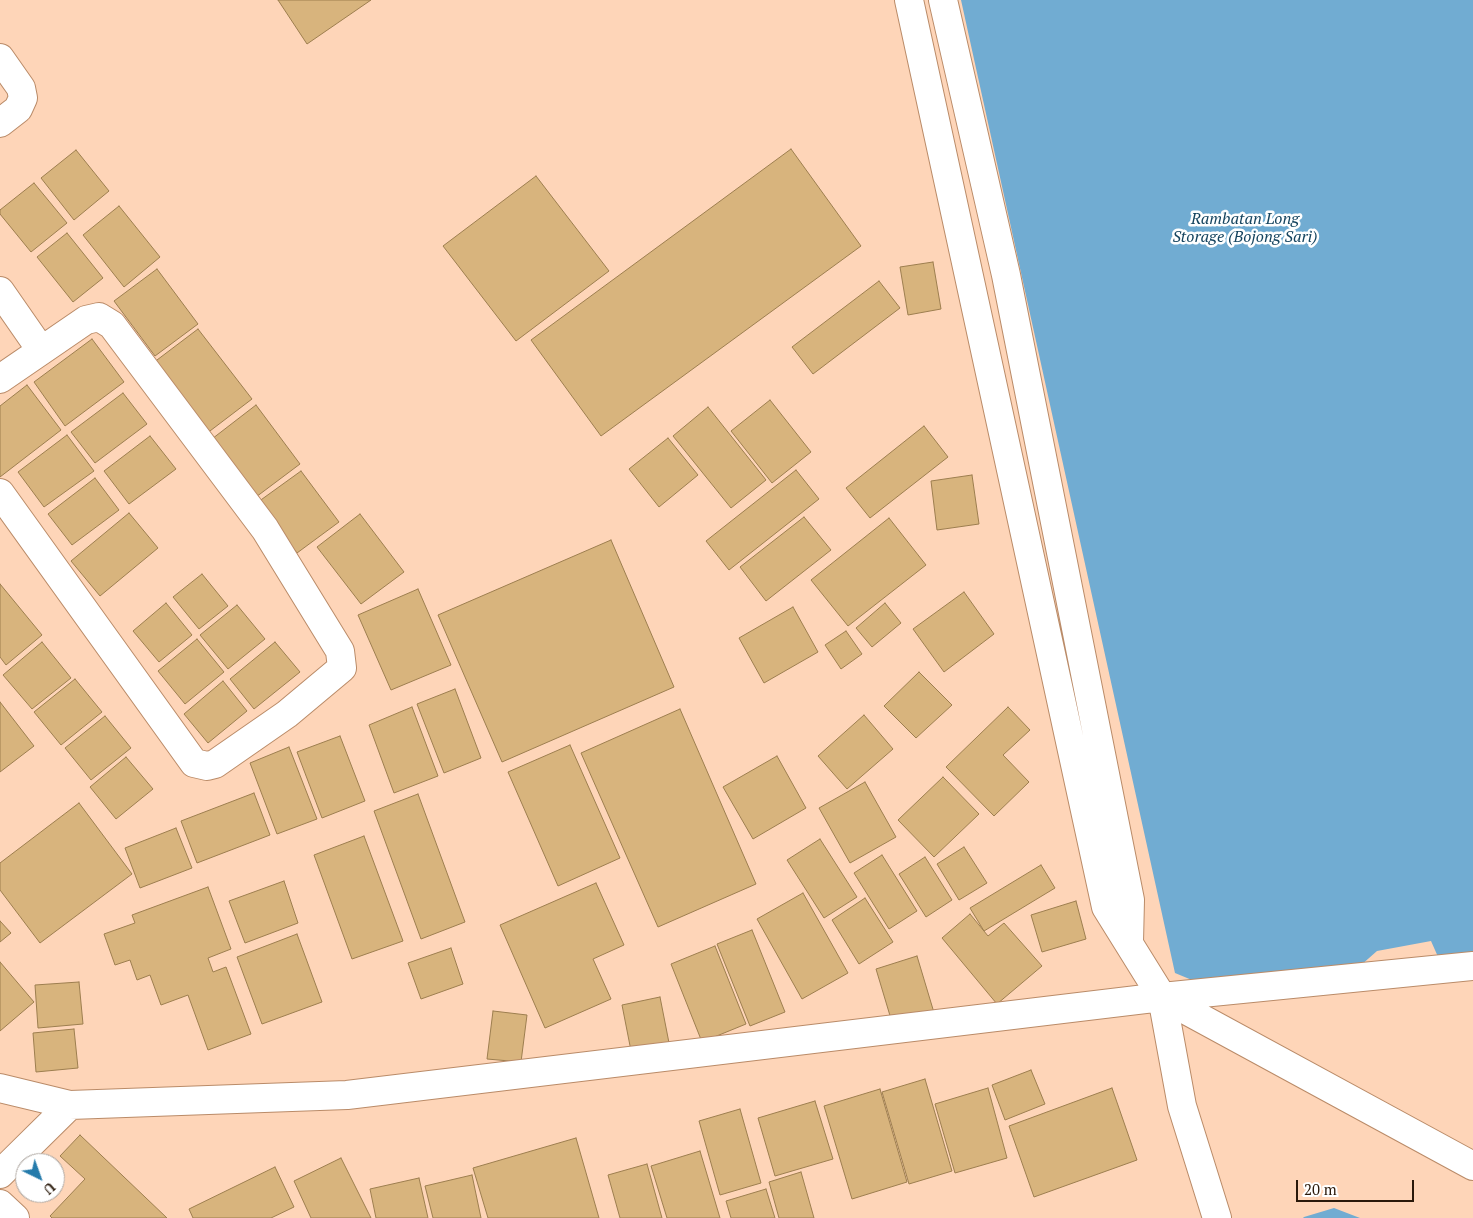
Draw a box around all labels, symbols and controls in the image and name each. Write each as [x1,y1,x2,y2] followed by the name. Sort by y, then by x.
[1172,209,1318,247] water label: Rambatan Long Storage (Bojong Sari)
[15,1153,65,1203] north arrow
[1298,1170,1416,1202] scale bar
[40,1178,60,1199] text: U
[1304,1179,1337,1199] text: 20 m

